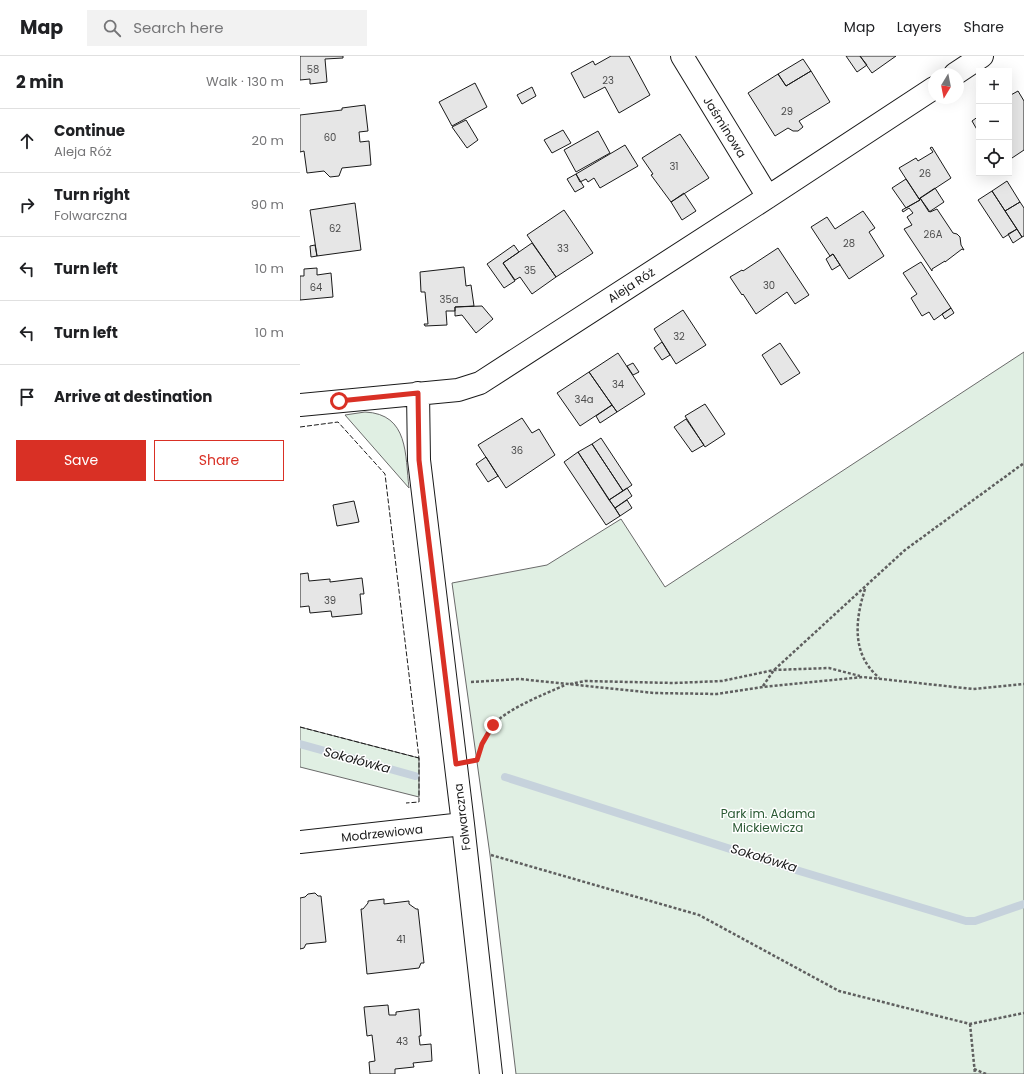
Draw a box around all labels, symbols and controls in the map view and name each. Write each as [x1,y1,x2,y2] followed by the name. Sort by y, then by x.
[87,10,367,46] search box
[20,14,63,41] text: Map
[101,17,123,39] icon: search
[133,17,224,38] text: Search here
[844,17,875,37] text: Map
[897,17,941,37] text: Layers
[963,17,1004,37] text: Share
[307,62,319,77] house number: 58
[928,68,964,104] north arrow
[976,68,1012,176] map controls
[976,68,1012,104] button: +
[16,70,64,94] text: 2 min
[206,72,284,91] text: Walk · 130 m
[602,73,614,88] house number: 23
[699,93,751,161] street label: Jaśminowa
[781,104,793,119] house number: 29
[976,104,1012,140] button: −
[54,120,125,141] text: Continue
[16,130,38,152] icon: ahead
[324,130,336,145] house number: 60
[251,131,284,150] text: 20 m
[976,140,1012,176] button: locate
[54,142,112,161] text: Aleja Róż
[669,159,679,174] house number: 31
[919,166,931,181] house number: 26
[54,184,130,205] text: Turn right
[16,194,38,216] icon: right
[251,195,284,214] text: 90 m
[54,206,127,225] text: Folwarczna
[329,221,341,236] house number: 62
[924,227,943,242] house number: 26A
[843,236,855,251] house number: 28
[557,241,569,256] house number: 33
[16,258,38,280] icon: left
[54,258,118,279] text: Turn left
[255,259,284,278] text: 10 m
[524,263,536,278] house number: 35
[604,263,658,307] street label: Aleja Róż
[763,278,775,293] house number: 30
[310,280,322,295] house number: 64
[440,292,458,307] house number: 35a
[16,322,38,344] icon: left
[54,322,118,343] text: Turn left
[255,323,284,342] text: 10 m
[673,329,685,344] house number: 32
[612,377,624,392] house number: 34
[16,386,38,408] icon: arrive
[54,386,212,407] text: Arrive at destination
[330,392,348,410] route start
[575,392,593,407] house number: 34a
[16,440,146,481] button: Save
[154,440,284,481] button: Share
[511,443,523,458] house number: 36
[324,593,336,608] house number: 39
[484,716,502,734] route end
[321,742,393,778] water label: Sokołówka
[449,782,475,852] street label: Folwarczna
[721,805,815,836] park label: Park im. Adama Mickiewicza
[340,820,424,846] street label: Modrzewiowa
[728,839,800,877] water label: Sokołówka
[396,932,406,947] house number: 41
[396,1034,408,1049] house number: 43

